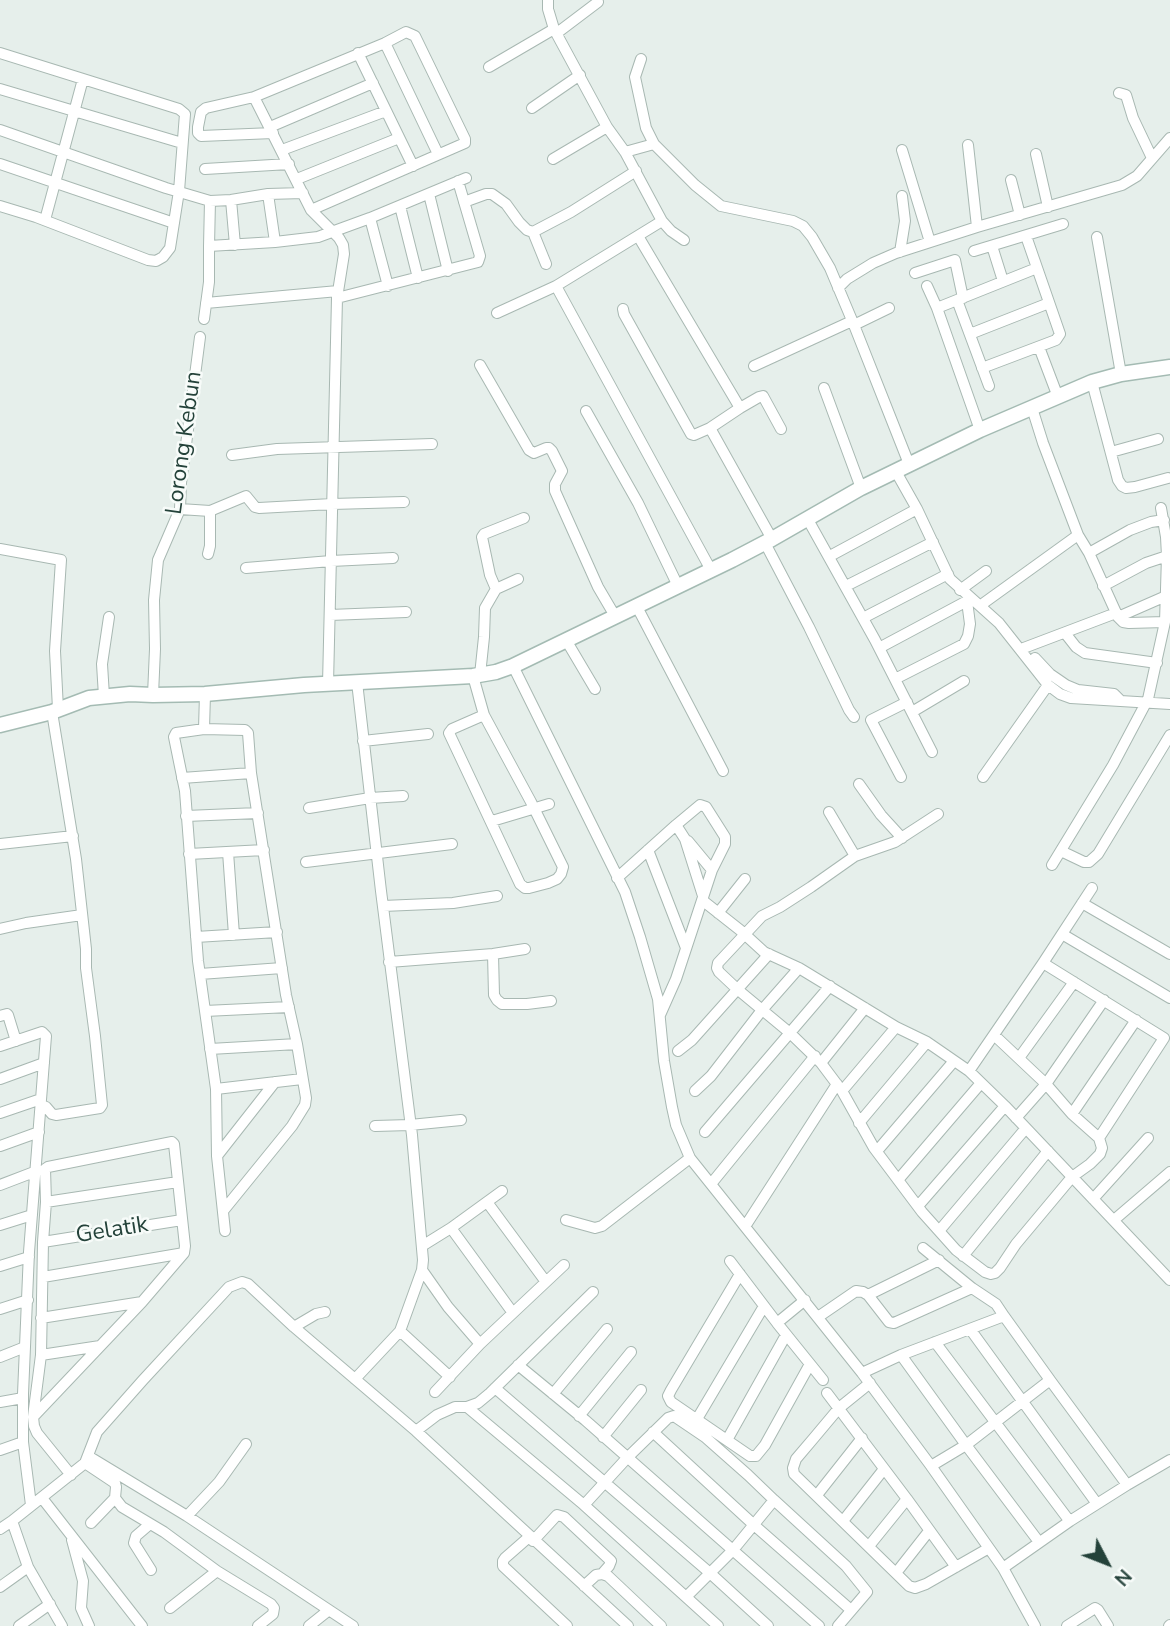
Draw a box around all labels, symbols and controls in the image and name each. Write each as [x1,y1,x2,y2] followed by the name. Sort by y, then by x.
[161,370,209,516] street label: Lorong Kebun
[74,1212,150,1250] street label: Gelatik
[1072,1528,1142,1598] north arrow
[1108,1563,1137,1591] text: N

